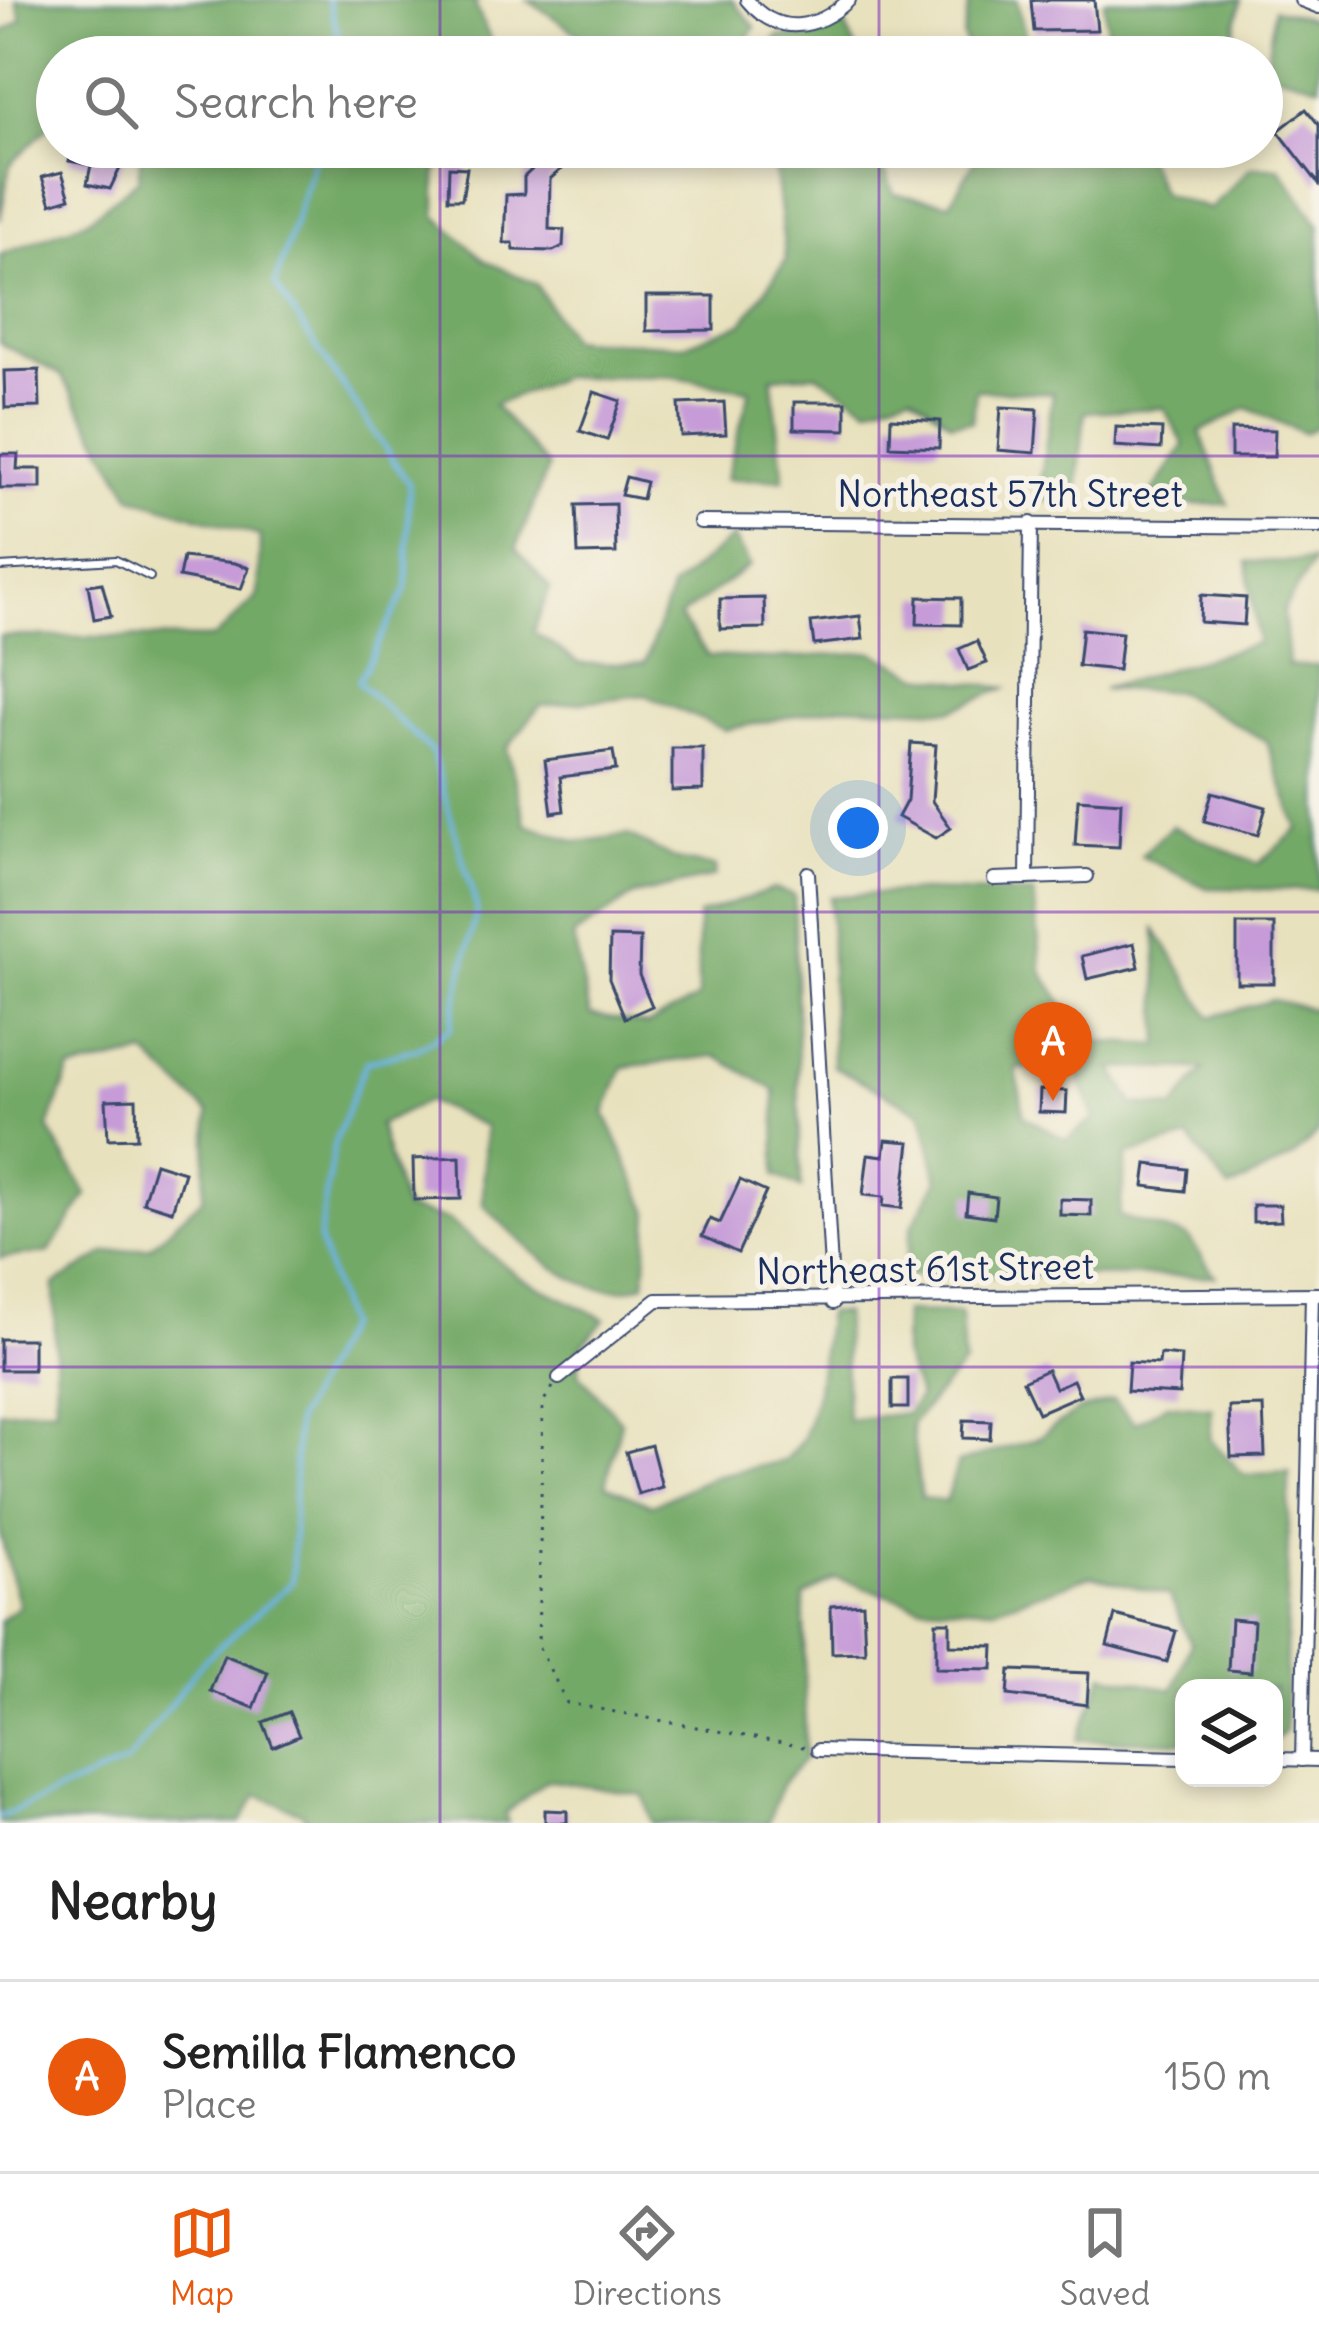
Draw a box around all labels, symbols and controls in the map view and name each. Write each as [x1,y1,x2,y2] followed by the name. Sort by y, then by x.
[36,36,1283,168] search box
[78,69,144,135] icon: search
[174,74,418,130] text: Search here
[837,472,1183,517] street label: Northeast 57th Street
[828,798,888,858] your location
[1014,1002,1092,1101] pin: A
[756,1244,1094,1294] street label: Northeast 61st Street
[1175,1679,1283,1787] map controls
[1175,1679,1283,1787] button: layers
[48,1869,217,1933] text: Nearby
[162,2024,516,2080] text: Semilla Flamenco
[74,2052,100,2101] text: A
[1164,2052,1271,2101] text: 150 m
[162,2080,256,2129] text: Place
[169,2200,235,2314] tab: Map
[573,2200,722,2314] tab: Directions
[1060,2200,1150,2314] tab: Saved

